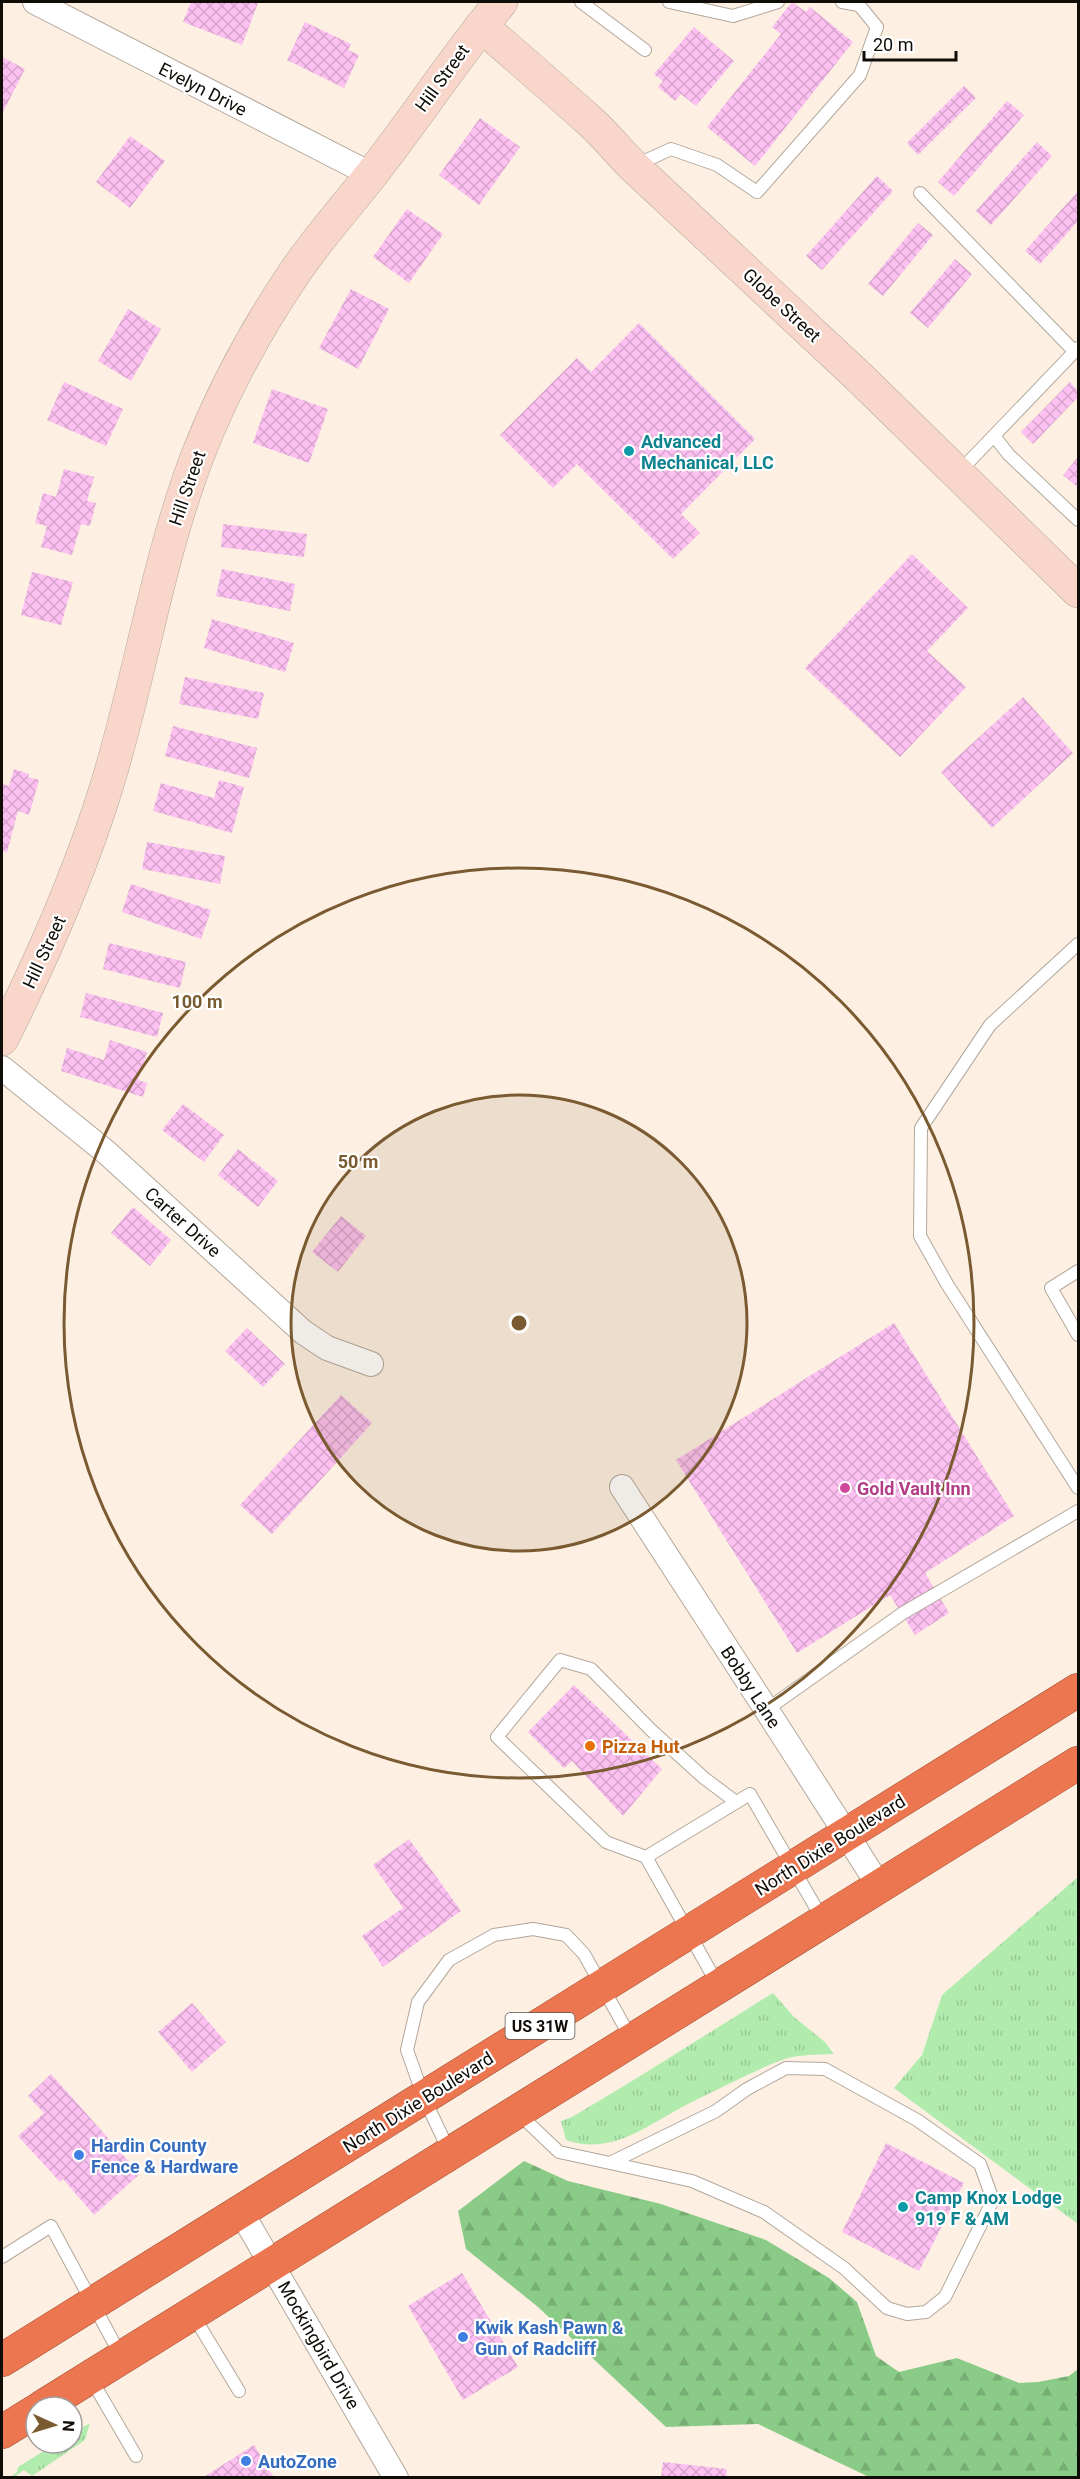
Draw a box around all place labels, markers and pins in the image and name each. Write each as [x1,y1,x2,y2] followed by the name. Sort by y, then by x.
[641,431,774,473] place label: Advanced Mechanical, LLC
[622,444,636,458] marker: Advanced Mechanical, LLC
[509,1313,529,1333] centre of rings
[857,1478,971,1499] place label: Gold Vault Inn
[838,1481,852,1495] marker: Gold Vault Inn
[602,1736,680,1757] place label: Pizza Hut
[583,1739,597,1753] marker: Pizza Hut
[91,2135,239,2177] place label: Hardin County Fence & Hardware
[72,2148,86,2162] marker: Hardin County Fence & Hardware
[915,2187,1062,2229] place label: Camp Knox Lodge 919 F & AM
[896,2200,910,2214] marker: Camp Knox Lodge 919 F & AM
[475,2317,624,2359] place label: Kwik Kash Pawn & Gun of Radcliff
[456,2330,470,2344] marker: Kwik Kash Pawn & Gun of Radcliff
[258,2451,337,2472] place label: AutoZone
[239,2454,253,2468] marker: AutoZone

